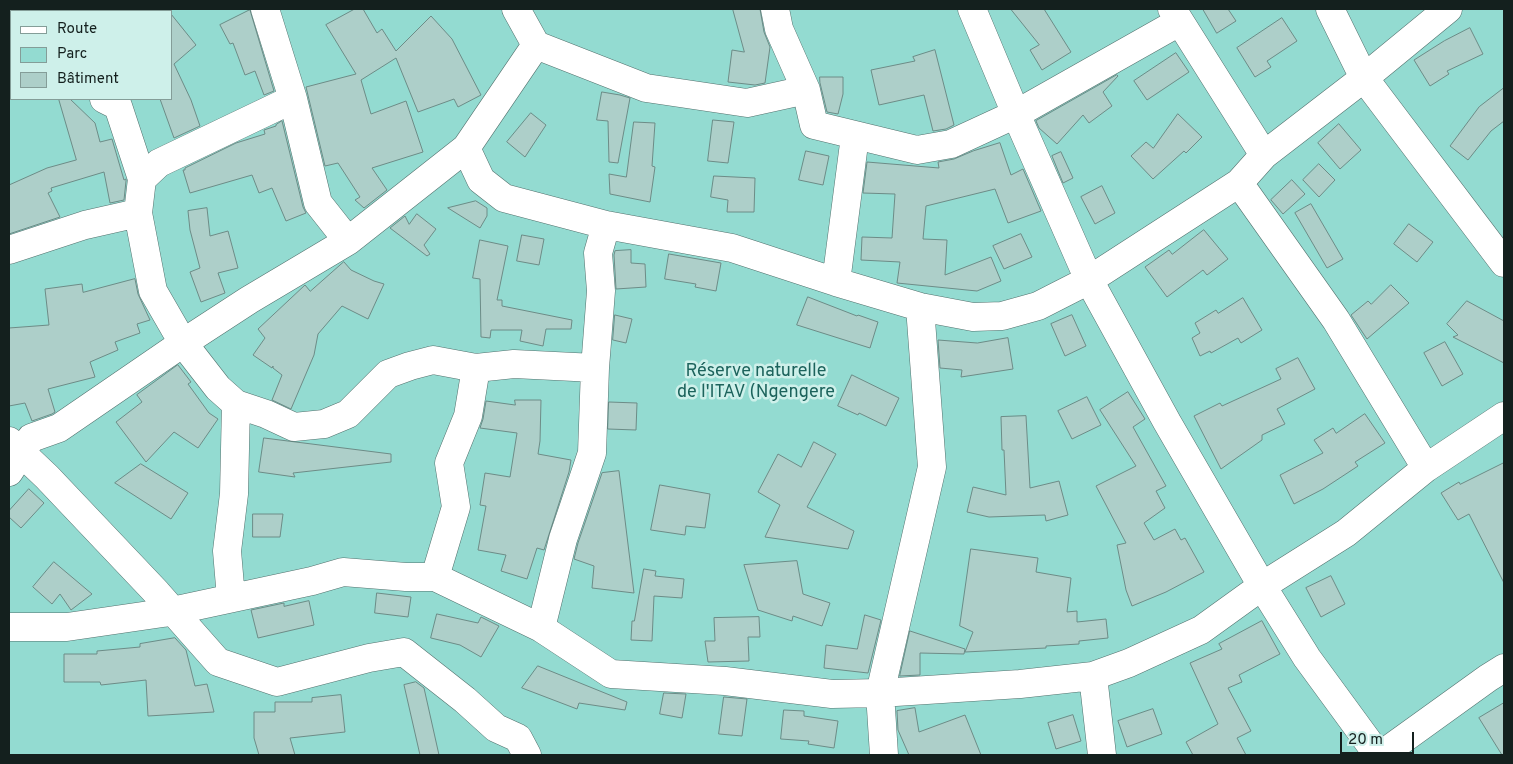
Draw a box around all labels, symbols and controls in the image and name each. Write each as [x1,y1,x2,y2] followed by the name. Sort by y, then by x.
[10,10,172,100] legend
[57,20,97,39] text: Route
[57,45,87,64] text: Parc
[57,70,119,89] text: Bâtiment
[677,361,835,404] park label: Réserve naturelle de l'ITAV (Ngengere
[1343,722,1417,754] scale bar
[1348,731,1383,750] text: 20 m

